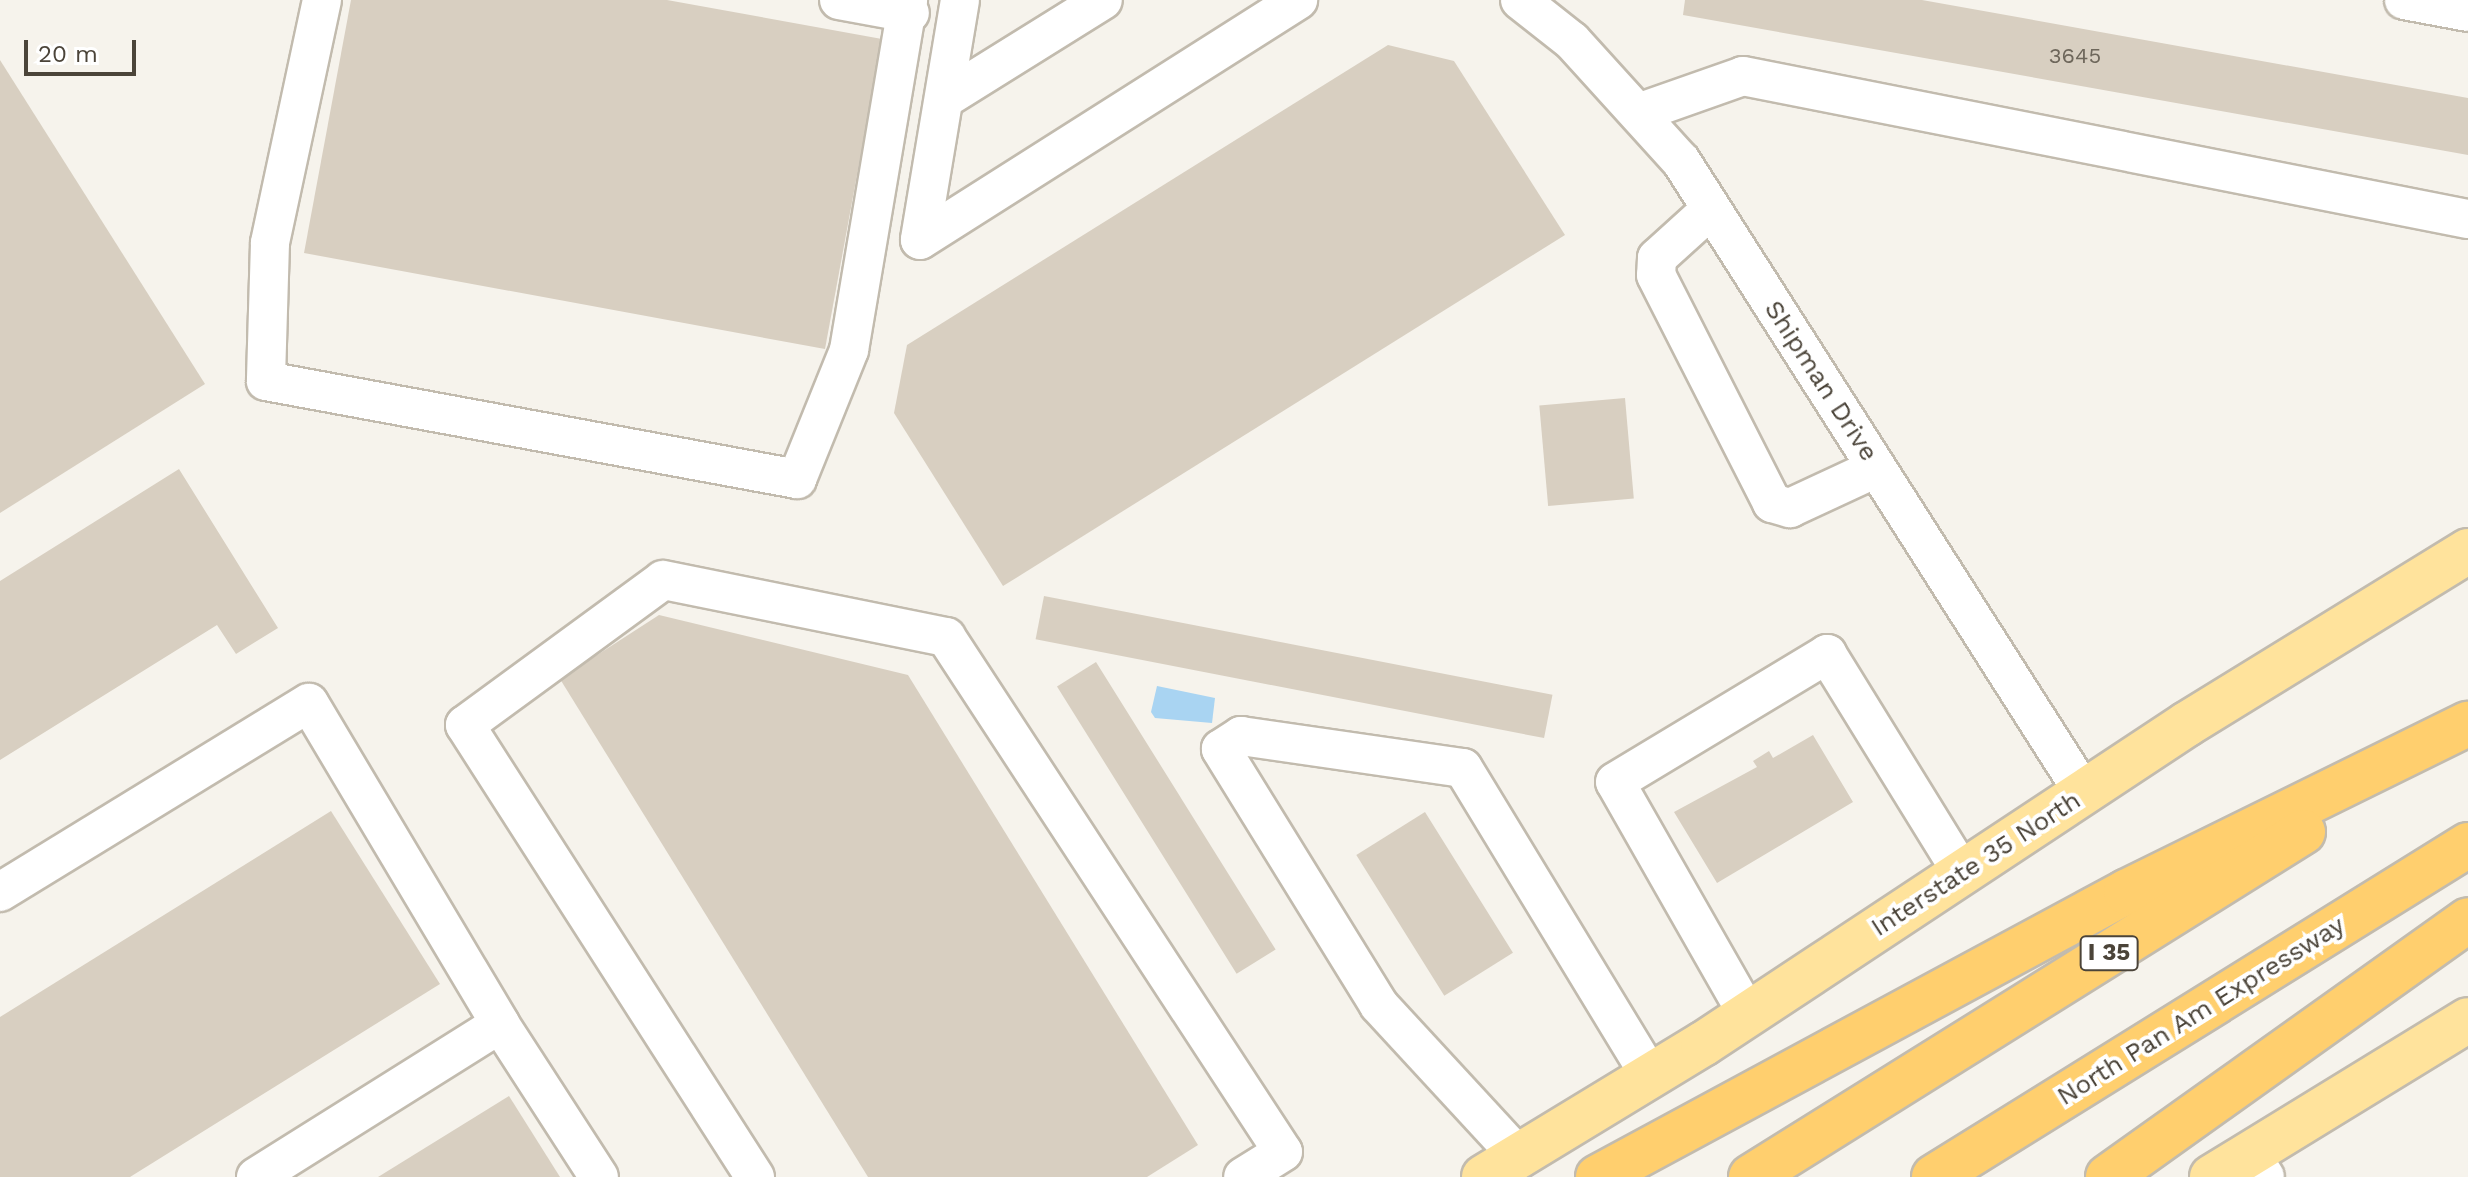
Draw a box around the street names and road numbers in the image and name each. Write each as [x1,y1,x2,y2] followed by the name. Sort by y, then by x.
[1758,295,1884,467] street label: Shipman Drive
[1865,785,2087,943] street label: Interstate 35 North
[2051,909,2351,1113] street label: North Pan Am Expressway
[2079,933,2139,973] road number: I 35

